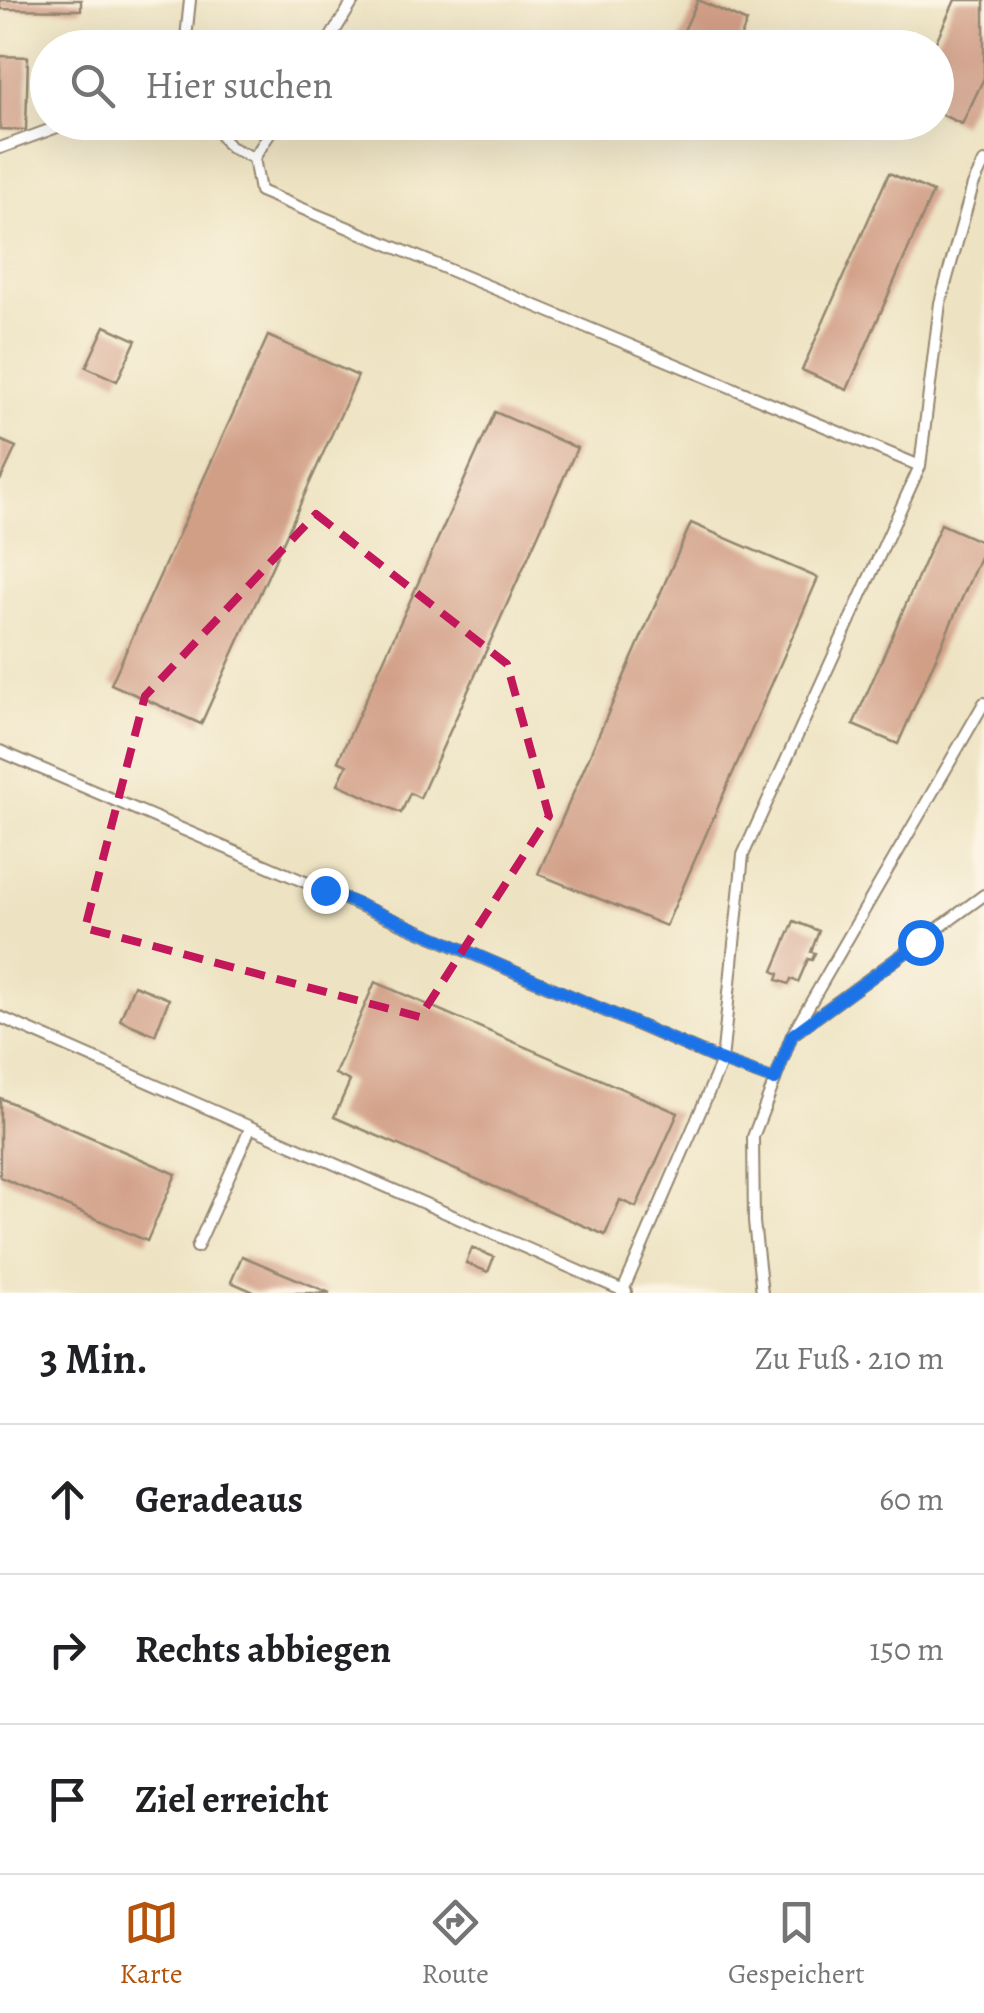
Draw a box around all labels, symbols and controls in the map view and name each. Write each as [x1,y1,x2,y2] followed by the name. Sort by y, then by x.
[30,30,954,140] search box
[65,58,120,113] icon: search
[145,59,333,111] text: Hier suchen
[303,868,349,914] route end
[898,920,944,966] route start
[40,1330,148,1387] text: 3 Min.
[755,1336,944,1380] text: Zu Fuß · 210 m
[40,1472,95,1527] icon: ahead
[135,1473,303,1525] text: Geradeaus
[879,1477,944,1521] text: 60 m
[40,1622,95,1677] icon: right
[135,1623,391,1675] text: Rechts abbiegen
[869,1627,944,1671] text: 150 m
[40,1772,95,1827] icon: arrive
[135,1773,329,1825] text: Ziel erreicht
[120,1895,182,1993] tab: Karte
[422,1895,489,1993] tab: Route
[728,1895,864,1993] tab: Gespeichert

